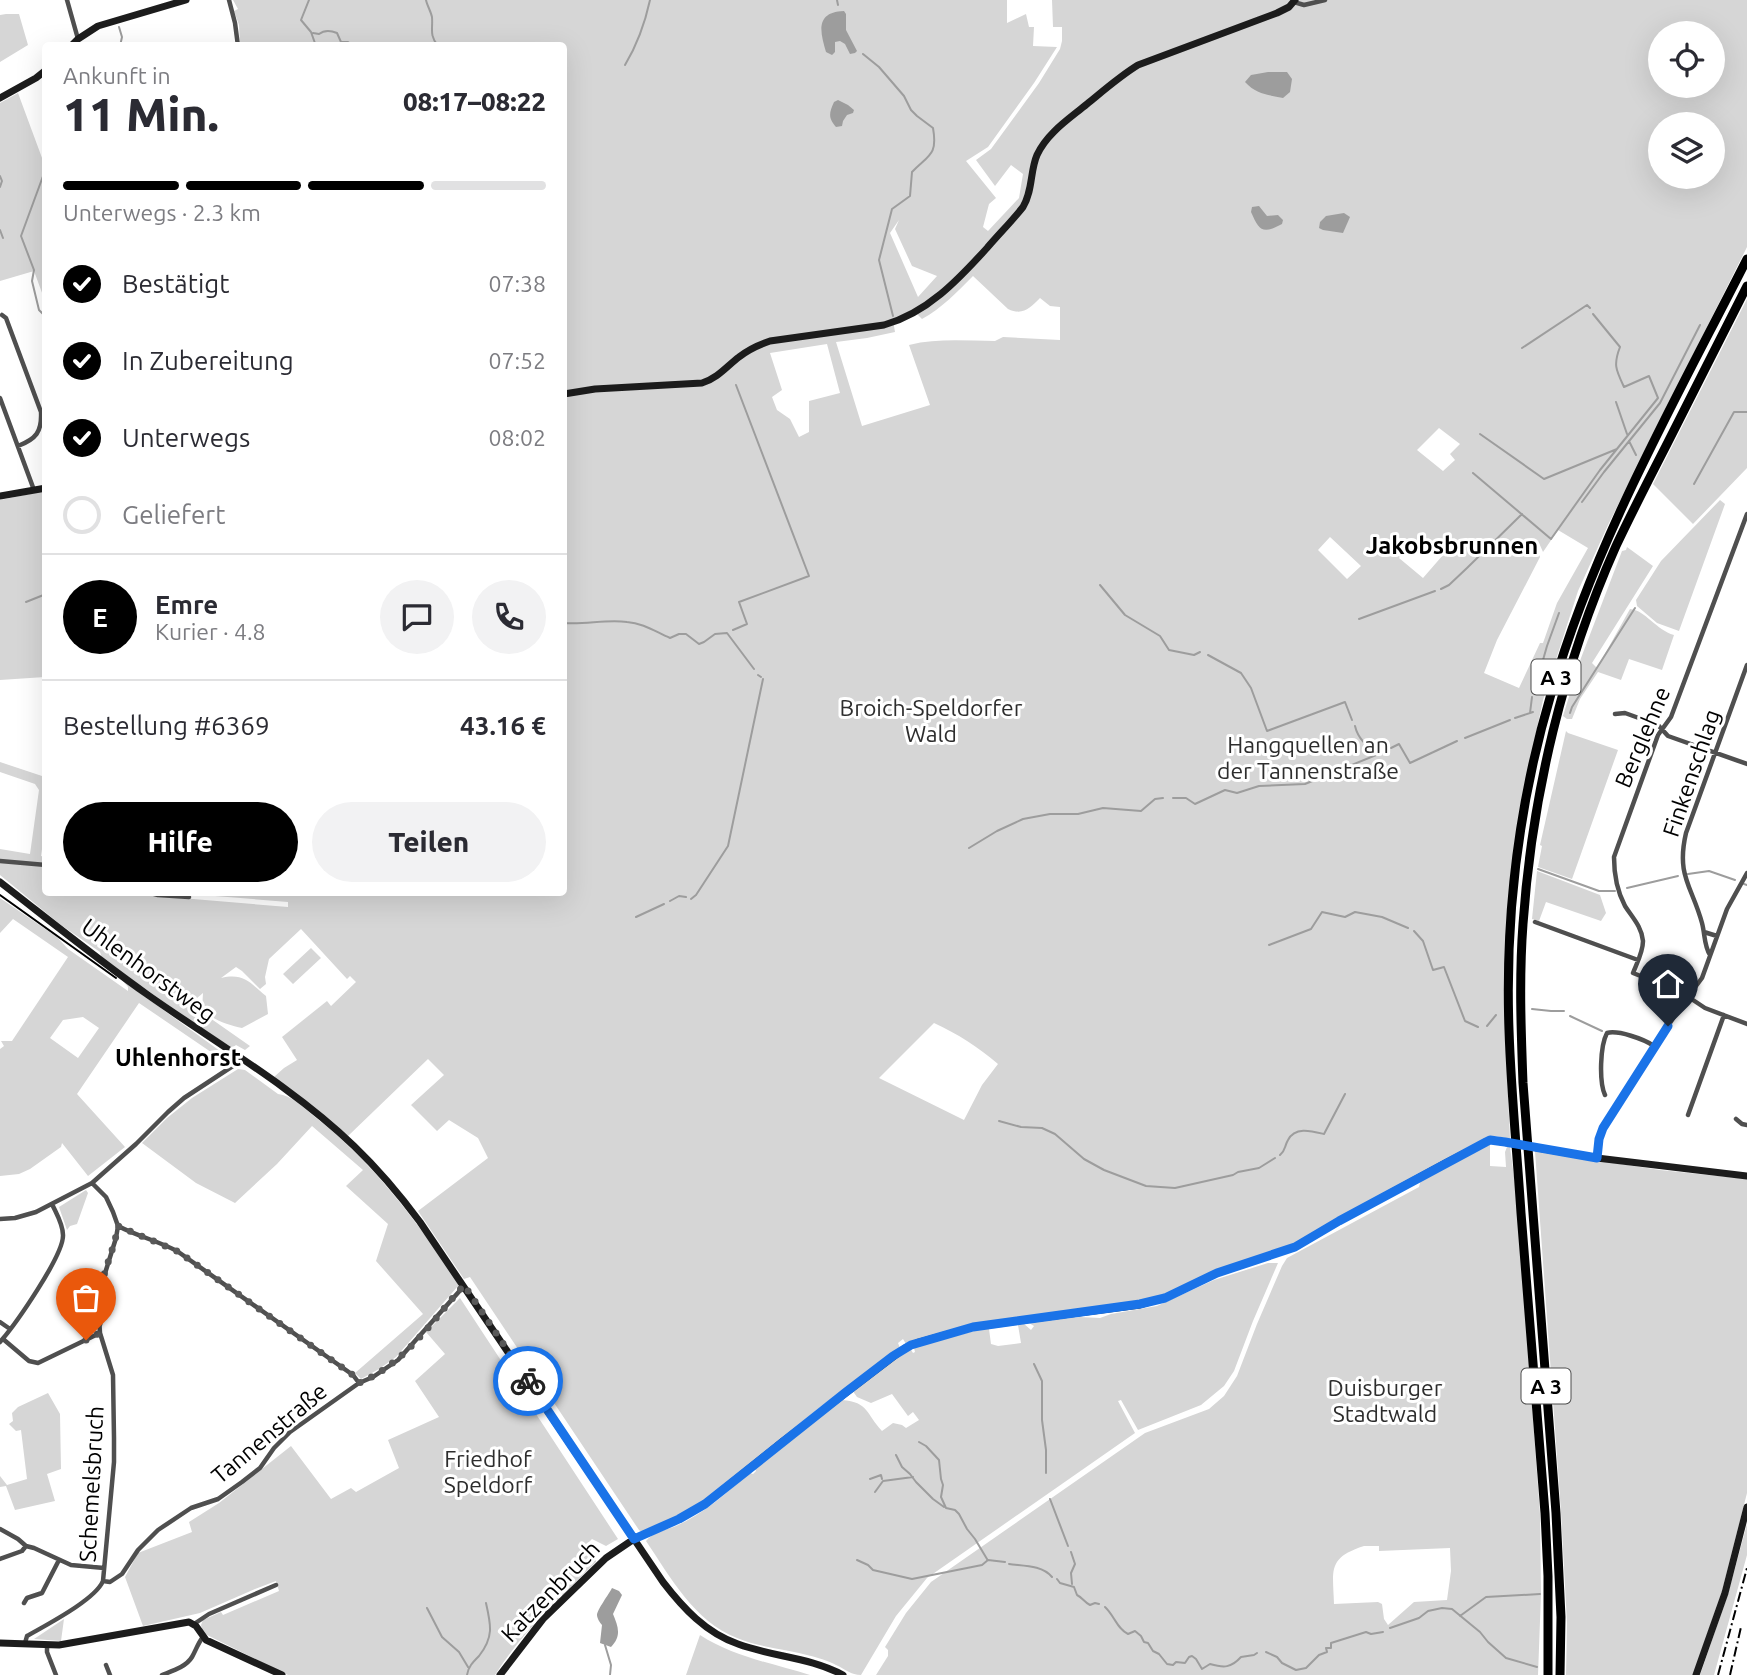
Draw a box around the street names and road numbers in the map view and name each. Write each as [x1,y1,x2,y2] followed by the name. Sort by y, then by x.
[1532,660,1580,694] road number: A 3
[1610,683,1674,791] street label: Berglehne
[1658,706,1724,840] street label: Finkenschlag
[77,913,221,1027] street label: Uhlenhorstweg
[1522,1368,1570,1404] road number: A 3
[207,1378,331,1488] street label: Tannenstraße
[74,1405,108,1563] street label: Schemelsbruch
[496,1535,604,1647] street label: Katzenbruch

